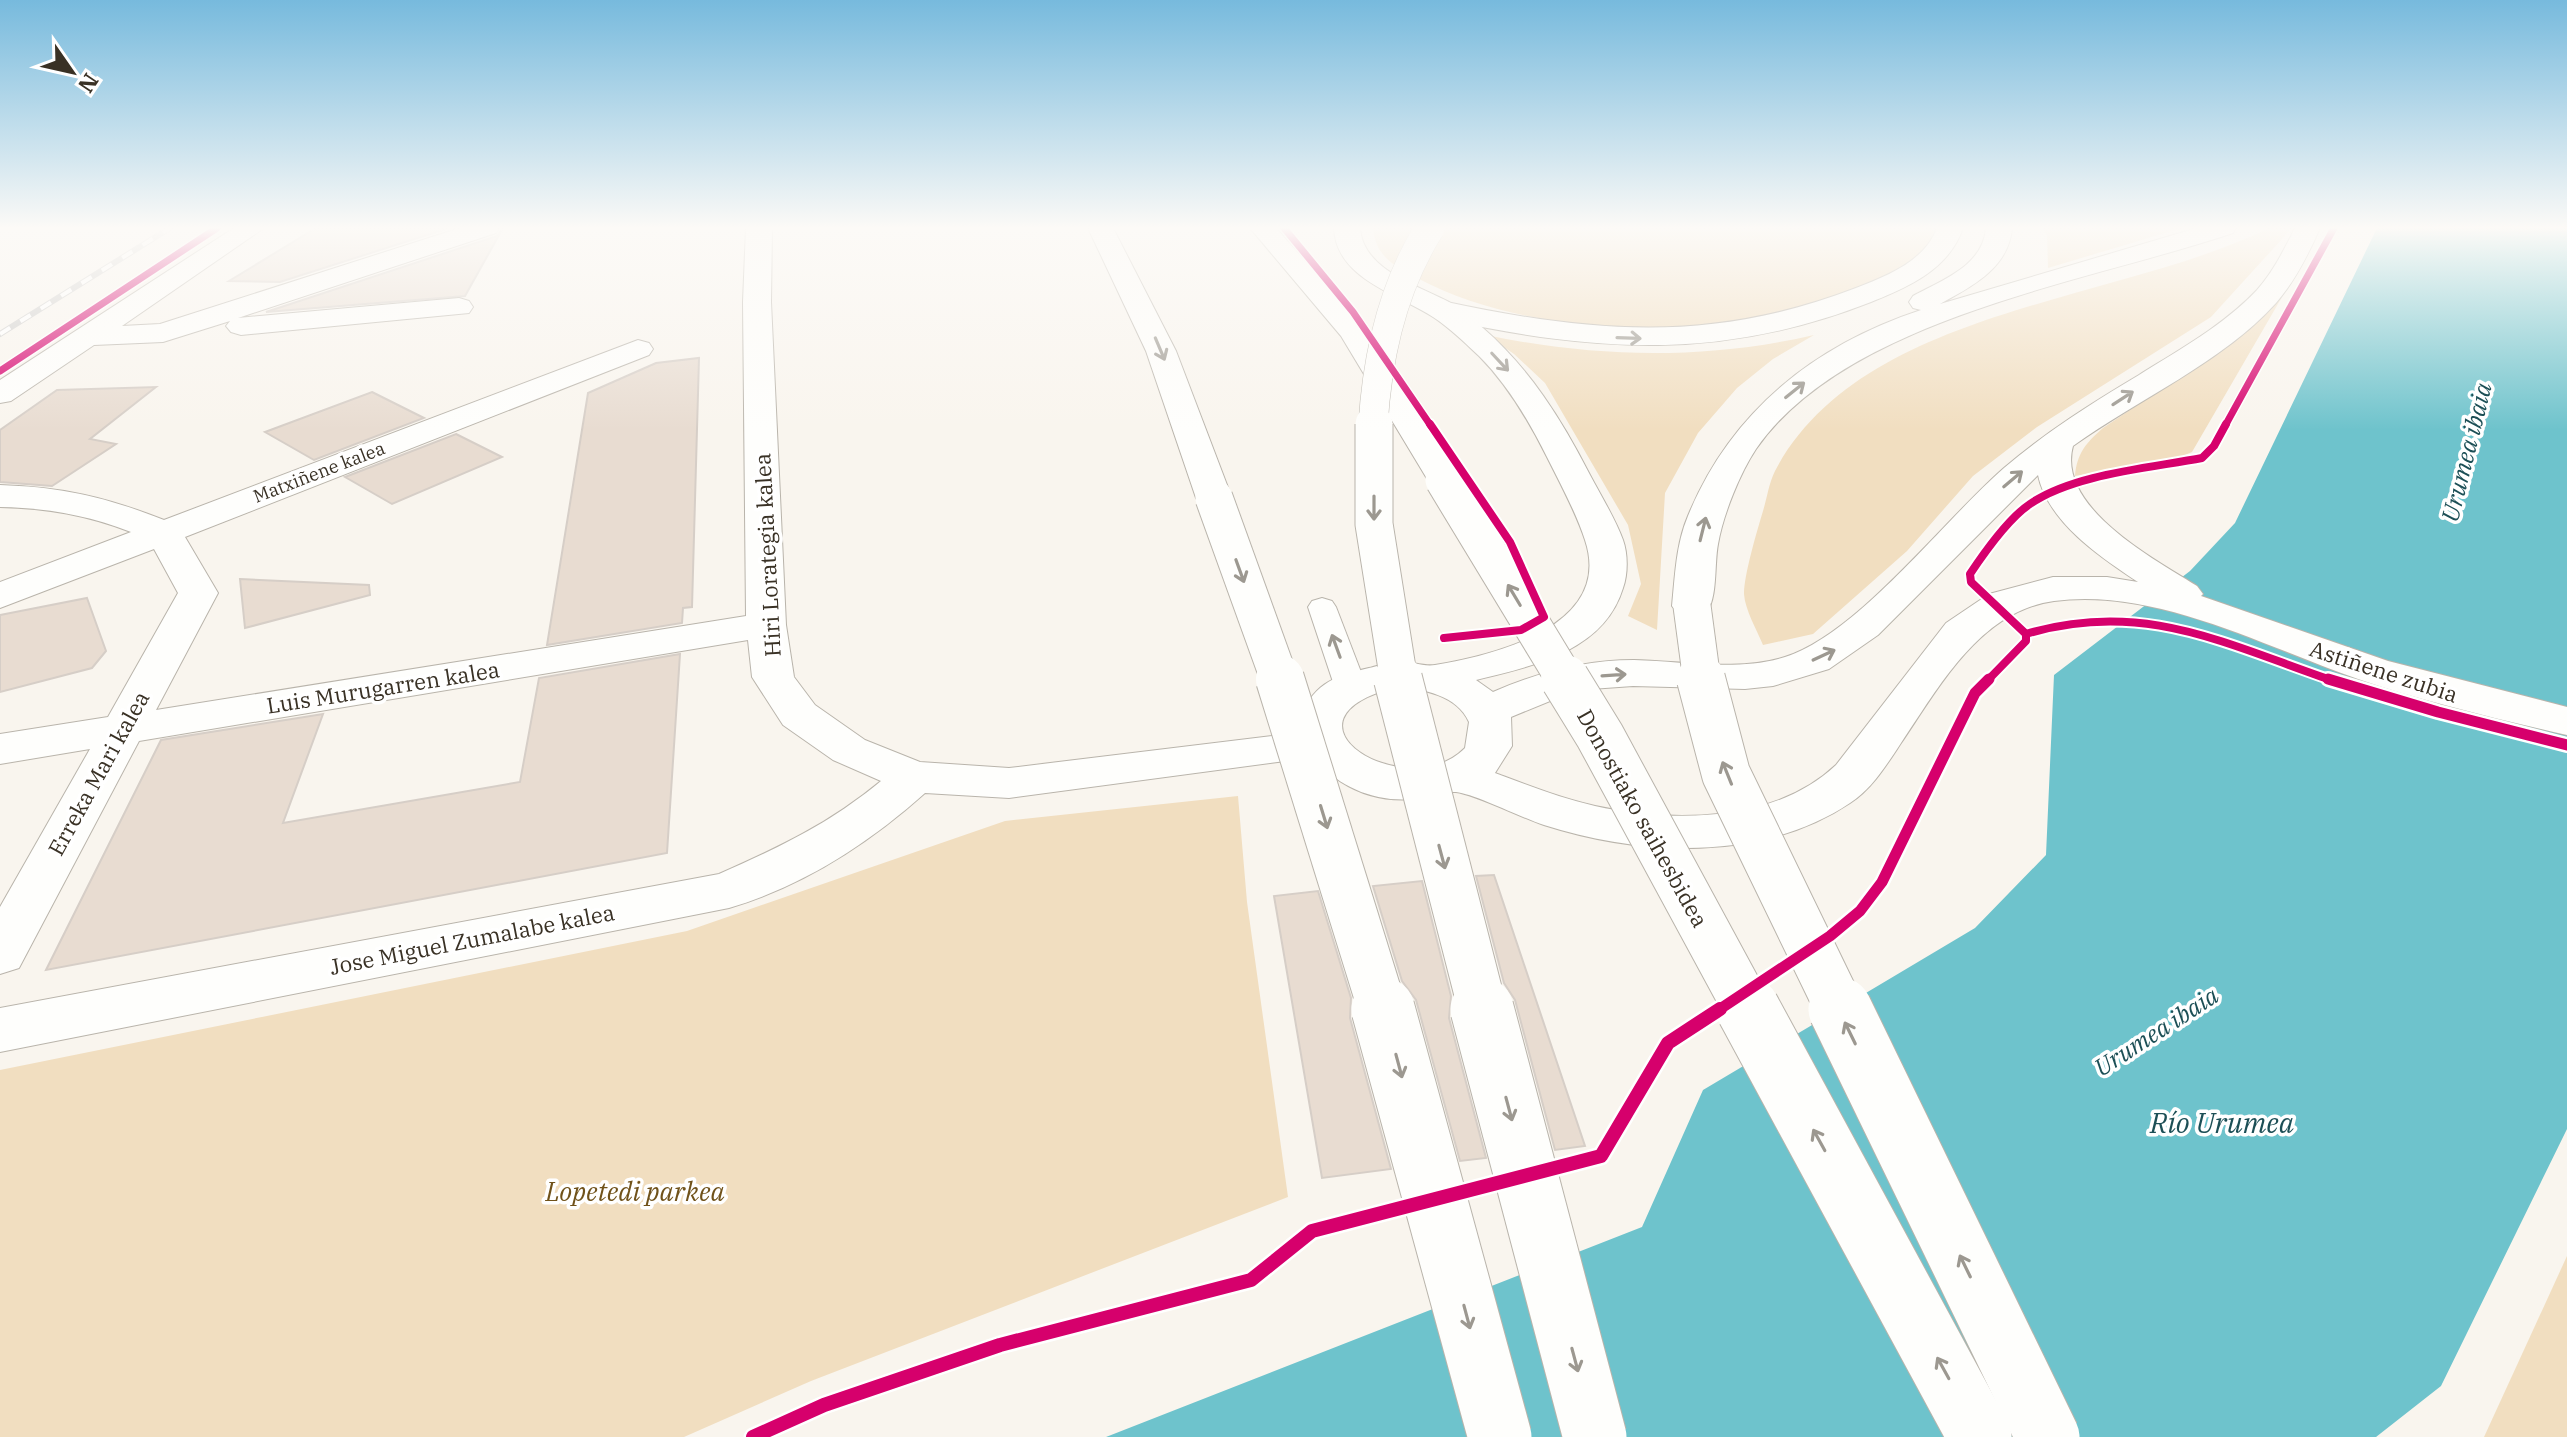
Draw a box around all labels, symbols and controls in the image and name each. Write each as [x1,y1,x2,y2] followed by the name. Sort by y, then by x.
[32,32,112,112] north arrow
[72,68,106,99] text: N
[1615,330,1642,346] one-way arrow
[1153,336,1168,360] one-way arrow
[1490,351,1509,371] one-way arrow
[2433,379,2499,525] water label: Urumea ibaia
[1784,381,1805,399] one-way arrow
[2112,390,2134,406] one-way arrow
[250,436,388,508] street label: Matxiñene kalea
[747,452,787,658] street label: Hiri Lorategia kalea
[2003,470,2023,488] one-way arrow
[1366,494,1382,521] one-way arrow
[1696,517,1711,543] one-way arrow
[1234,558,1249,583] one-way arrow
[1506,584,1522,607] one-way arrow
[2306,633,2462,709] street label: Astiñene zubia
[1328,634,1342,658] one-way arrow
[1811,647,1835,662] one-way arrow
[264,654,502,720] street label: Luis Murugarren kalea
[1600,667,1627,682] one-way arrow
[41,686,155,860] street label: Erreka Mari kalea
[1571,704,1715,932] street label: Donostiako saihesbidea
[1719,761,1733,786] one-way arrow
[1318,804,1332,829] one-way arrow
[1435,844,1450,870] one-way arrow
[327,897,617,981] street label: Jose Miguel Zumalabe kalea
[2088,979,2224,1083] water label: Urumea ibaia
[1842,1021,1857,1045] one-way arrow
[1392,1053,1407,1079] one-way arrow
[1502,1095,1517,1121] one-way arrow
[2149,1104,2294,1141] water label: Río Urumea
[1810,1129,1826,1152] one-way arrow
[544,1174,725,1208] park label: Lopetedi parkea
[1956,1255,1972,1279] one-way arrow
[1461,1303,1476,1329] one-way arrow
[1569,1347,1584,1373] one-way arrow
[1935,1357,1951,1380] one-way arrow

